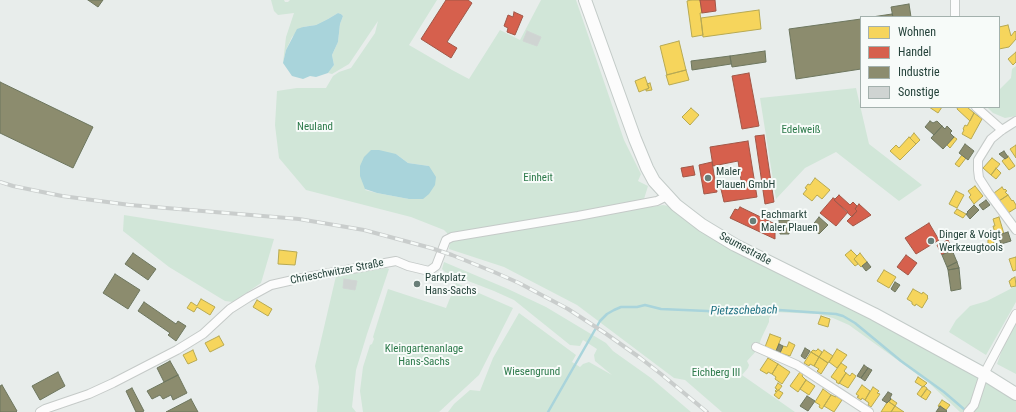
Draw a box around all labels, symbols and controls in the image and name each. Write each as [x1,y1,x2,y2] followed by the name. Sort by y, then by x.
[860,16,1000,108] legend
[898,25,936,39] text: Wohnen
[898,45,931,59] text: Handel
[898,65,940,79] text: Industrie
[898,85,939,99] text: Sonstige
[297,120,333,134] park label: Neuland
[781,123,821,137] park label: Edelweiß
[716,165,775,191] place label: Maler Plauen GmbH
[523,171,553,185] park label: Einheit
[703,173,713,183] marker: Maler Plauen GmbH
[761,208,818,234] place label: Fachmarkt Maler Plauen
[748,216,758,226] marker: Fachmarkt Maler Plauen
[939,228,1003,254] place label: Dinger & Voigt Werkzeugtools
[717,230,773,268] street label: Seumestraße
[926,236,936,246] marker: Dinger & Voigt Werkzeugtools
[289,256,385,288] street label: Chrieschwitzer Straße
[425,271,477,297] place label: Parkplatz Hans-Sachs
[412,279,422,289] marker: Parkplatz Hans-Sachs
[710,303,778,319] water label: Pietzschebach
[385,342,463,368] park label: Kleingartenanlage Hans-Sachs
[504,365,560,379] park label: Wiesengrund
[692,366,740,380] park label: Eichberg III

